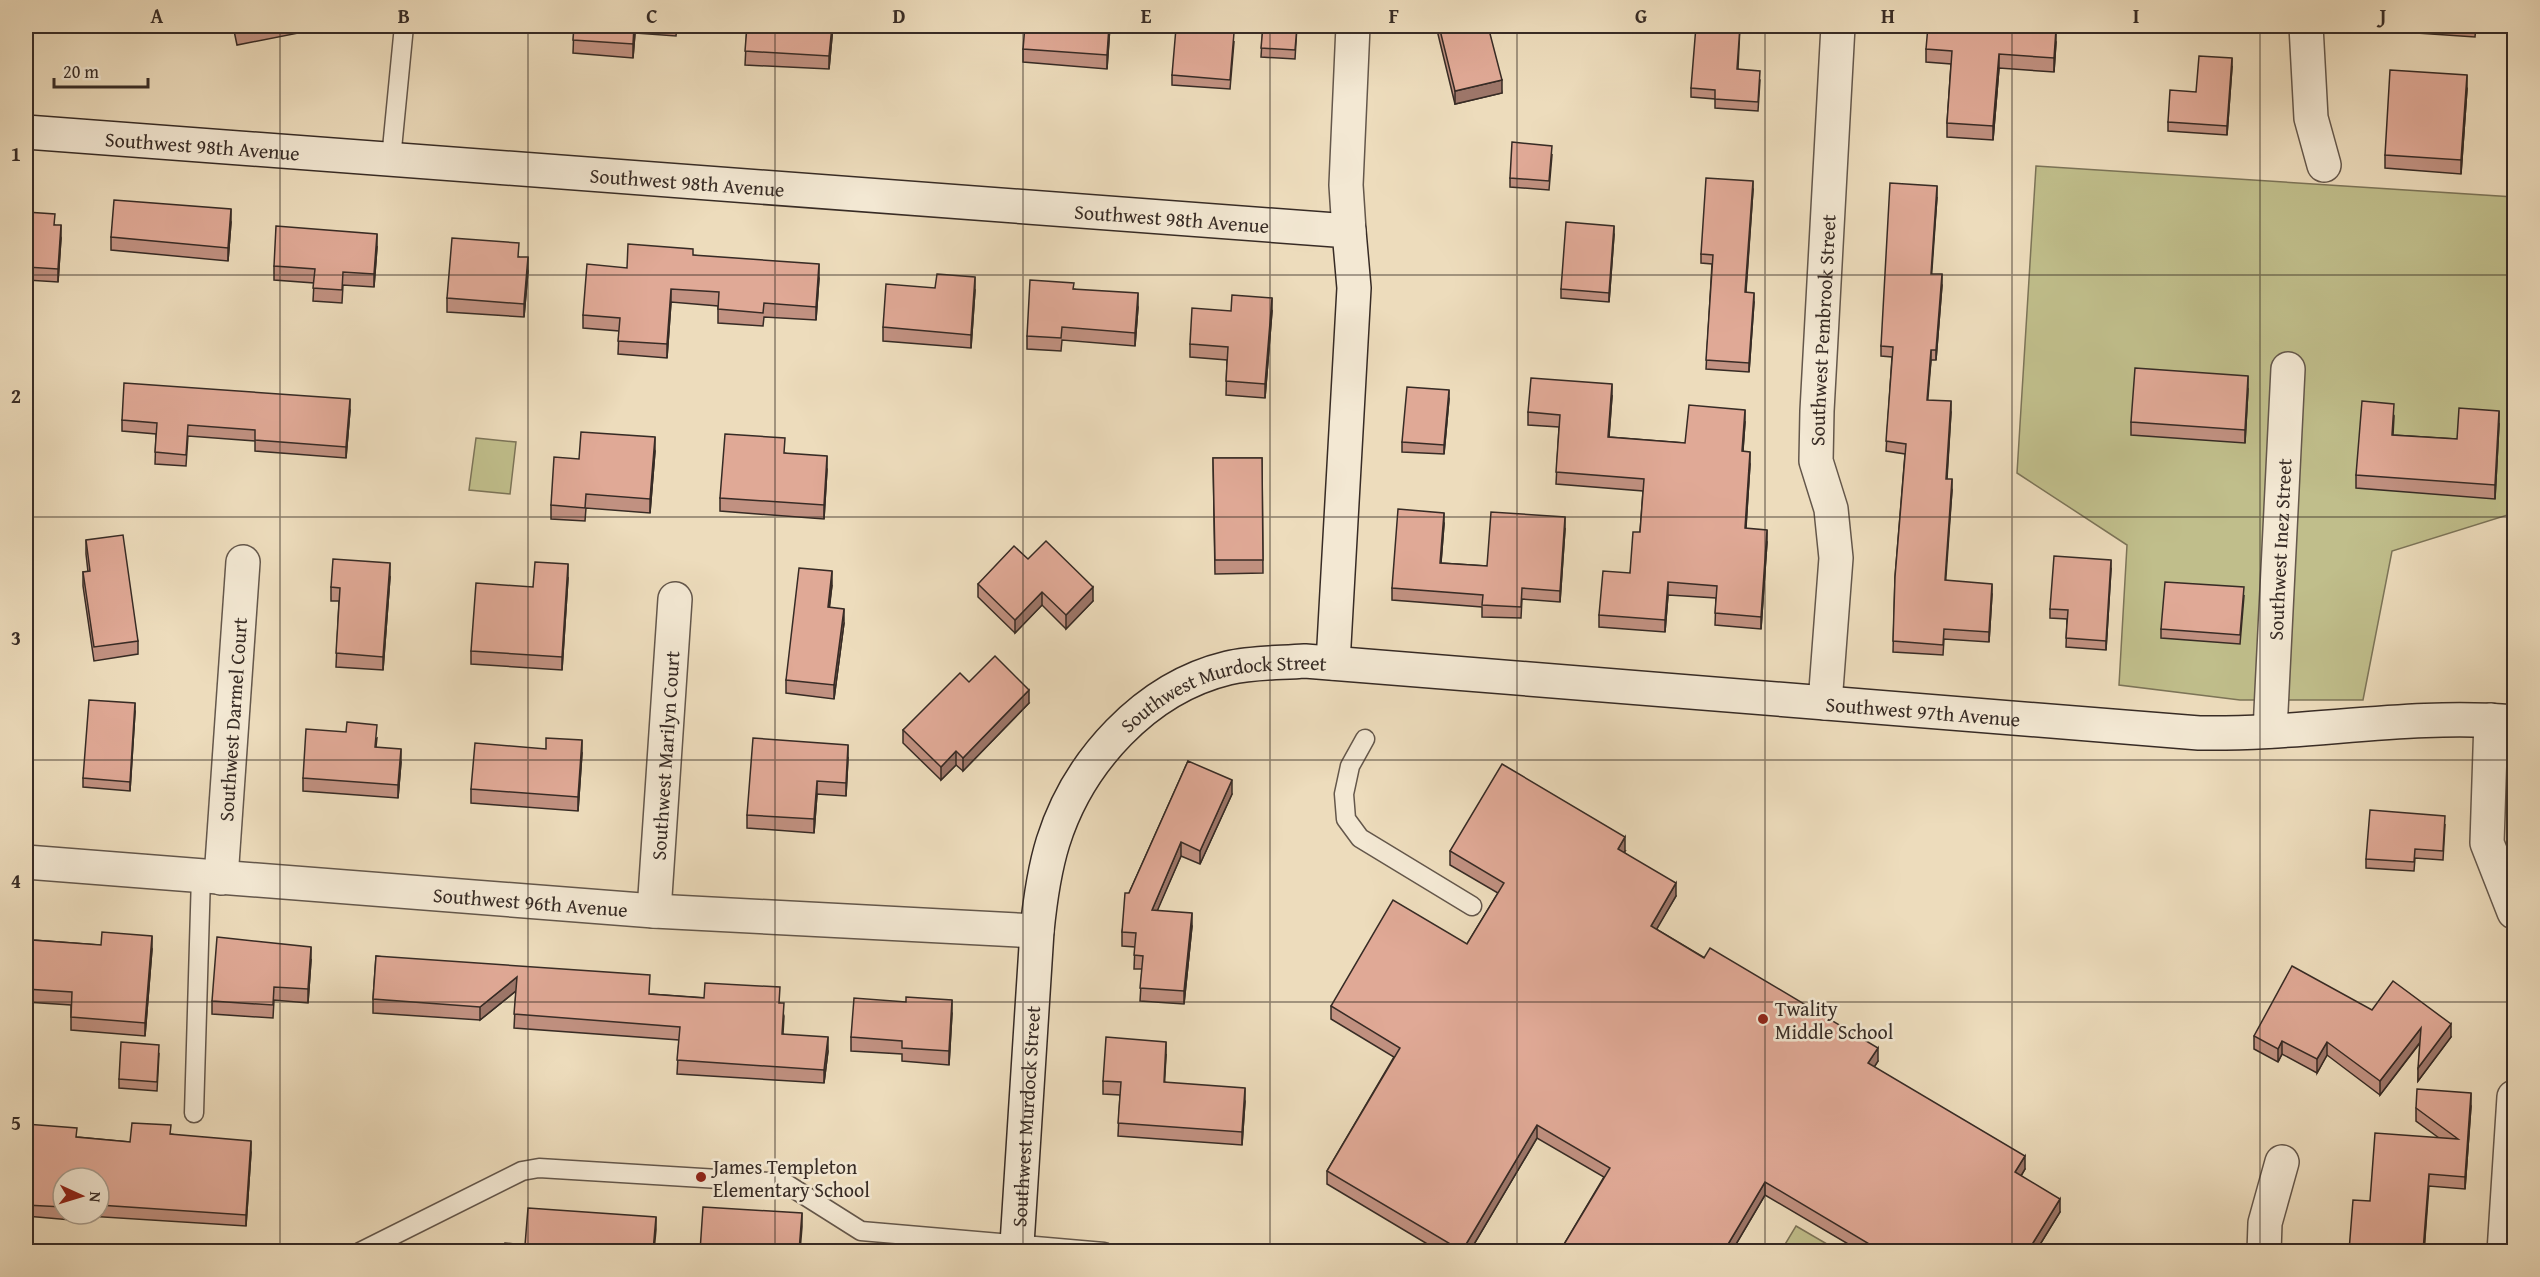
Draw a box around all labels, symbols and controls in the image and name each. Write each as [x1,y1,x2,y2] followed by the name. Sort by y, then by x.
[151,1,164,30] text: A
[398,1,410,30] text: B
[646,1,658,30] text: C
[892,1,906,30] text: D
[1141,1,1152,30] text: E
[1389,1,1399,30] text: F
[1635,1,1647,30] text: G
[1881,1,1895,30] text: H
[2133,1,2139,30] text: I
[2377,1,2387,30] text: J
[54,51,148,89] scale bar
[63,58,99,85] text: 20 m
[104,123,301,167] street label: Southwest 98th Avenue
[11,139,21,168] text: 1
[589,160,786,203] street label: Southwest 98th Avenue
[1073,196,1270,239] street label: Southwest 98th Avenue
[1802,213,1842,446] street label: Southwest Pembrook Street
[11,381,21,410] text: 2
[2260,457,2298,641] street label: Southwest Inez Street
[210,616,254,822] street label: Southwest Darmel Court
[11,623,21,652] text: 3
[1113,646,1328,739] street label: Southwest Murdock Street
[643,650,686,861] street label: Southwest Marilyn Court
[1825,688,2021,733] street label: Southwest 97th Avenue
[11,866,21,895] text: 4
[432,879,629,923] street label: Southwest 96th Avenue
[1775,994,1894,1046] place label: Twality Middle School
[1004,1005,1047,1228] street label: Southwest Murdock Street
[1756,1012,1770,1026] marker: Twality Middle School
[11,1108,21,1137] text: 5
[710,1152,870,1204] place label: James Templeton Elementary School
[51,1166,111,1226] north arrow
[694,1170,708,1184] marker: James Templeton Elementary School
[84,1191,108,1204] text: N

